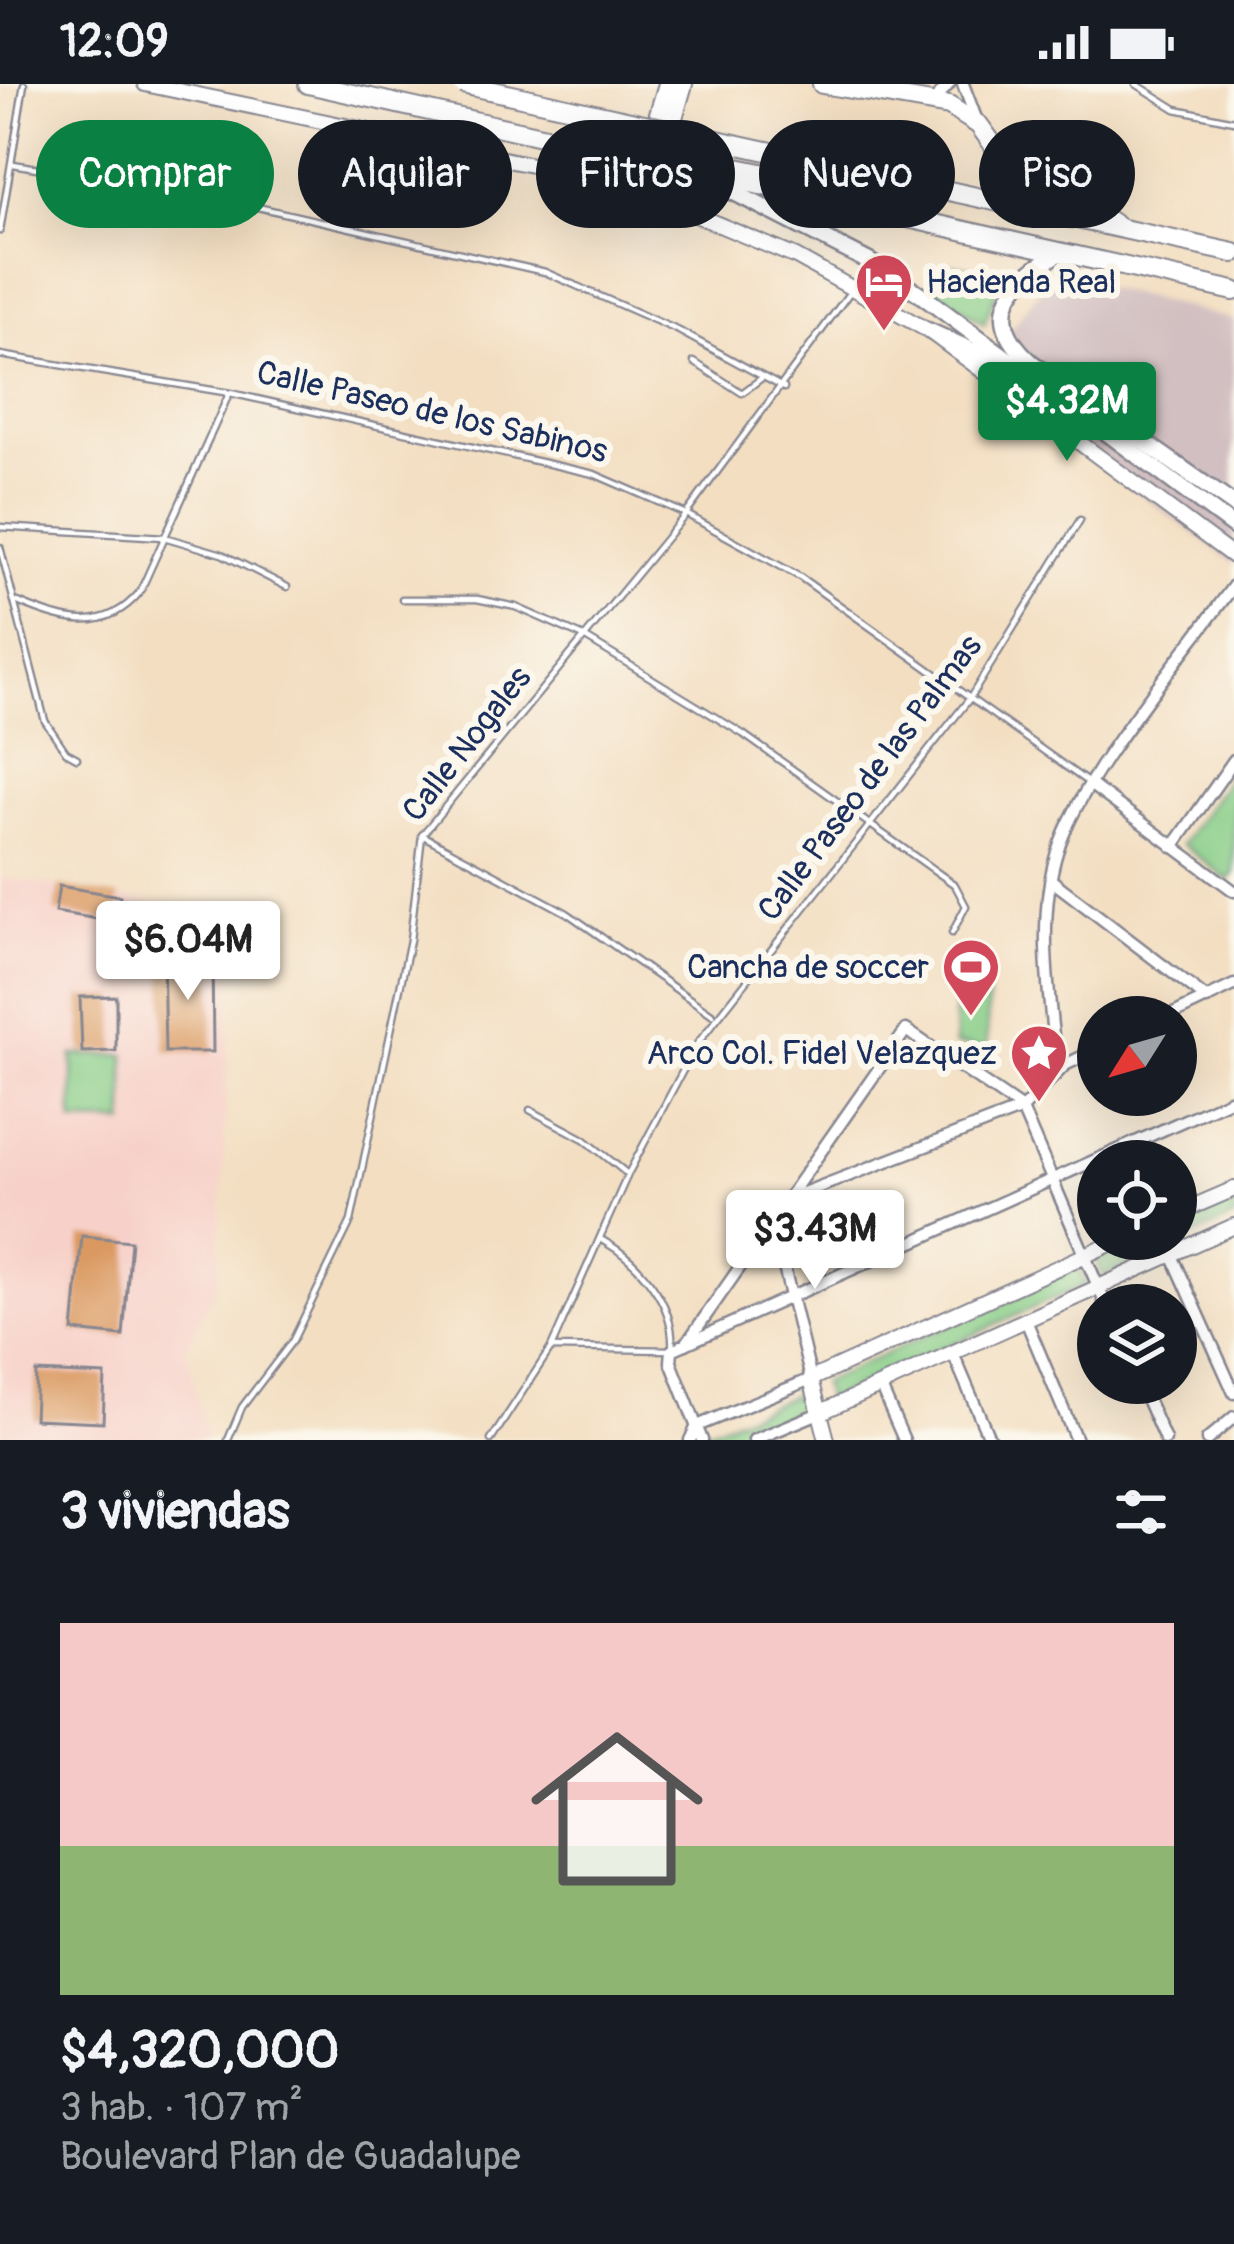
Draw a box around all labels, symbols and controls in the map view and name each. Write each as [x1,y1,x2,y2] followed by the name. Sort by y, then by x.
[60,14,169,70] text: 12:09
[36,120,274,228] chip: Comprar
[298,120,512,228] chip: Alquilar
[536,120,735,228] chip: Filtros
[759,120,955,228] chip: Nuevo
[979,120,1135,228] chip: Piso
[853,251,915,333] hotel icon: Hacienda Real
[926,262,1116,303] place label: Hacienda Real
[253,352,612,472] street label: Calle Paseo de los Sabinos
[969,362,1165,464] pin: $4.32M
[1005,376,1129,425] text: $4.32M
[749,627,991,929] street label: Calle Paseo de las Palmas
[394,658,540,830] street label: Calle Nogales
[90,901,286,1003] pin: $6.04M
[123,915,253,964] text: $6.04M
[940,936,1002,1018] sports icon: Cancha de soccer
[687,947,929,988] place label: Cancha de soccer
[1077,996,1197,1116] north arrow
[1077,996,1197,1404] map controls
[1008,1022,1070,1104] place icon: Arco Col. Fidel Velazquez
[646,1033,997,1074] place label: Arco Col. Fidel Velazquez
[1077,1140,1197,1260] button: locate
[717,1190,913,1292] pin: $3.43M
[753,1204,877,1253] text: $3.43M
[1077,1284,1197,1404] button: layers
[1108,1479,1174,1545] icon: filters
[60,1480,290,1544] text: 3 viviendas
[509,1701,725,1917] icon: home
[60,2019,339,2083] text: $4,320,000
[60,2083,303,2132] text: 3 hab. · 107 m²
[60,2132,520,2181] text: Boulevard Plan de Guadalupe

